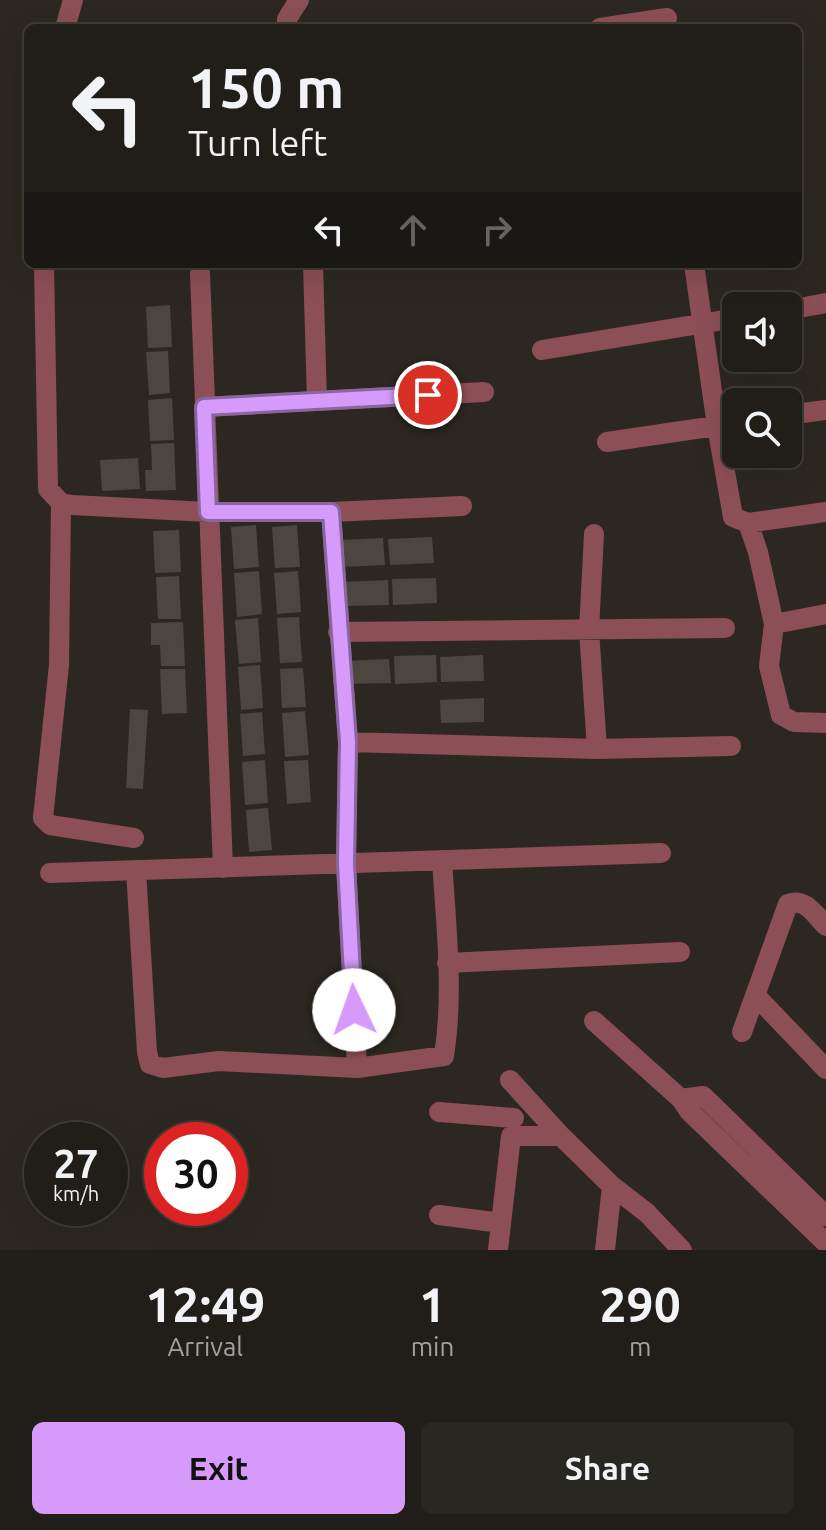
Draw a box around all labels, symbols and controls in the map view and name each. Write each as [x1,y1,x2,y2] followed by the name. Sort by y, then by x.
[56,56,160,160] icon: left
[188,56,344,119] text: 150 m
[188,122,327,163] text: Turn left
[307,208,351,252] icon: left
[391,208,435,252] icon: ahead
[475,208,519,252] icon: right
[722,292,802,468] map controls
[722,292,802,372] button: sound
[394,361,462,429] pin
[406,373,450,417] icon: arrive
[722,388,802,468] button: search
[312,968,396,1052] position arrow
[144,1122,248,1226] speed limit sign: 30
[53,1141,99,1186] text: 27
[53,1182,99,1205] text: km/h
[145,1277,265,1331] text: 12:49
[419,1277,446,1331] text: 1
[600,1277,681,1331] text: 290
[167,1332,243,1361] text: Arrival
[411,1332,454,1361] text: min
[629,1332,651,1361] text: m
[32,1422,405,1514] button: Exit
[421,1422,794,1514] button: Share

